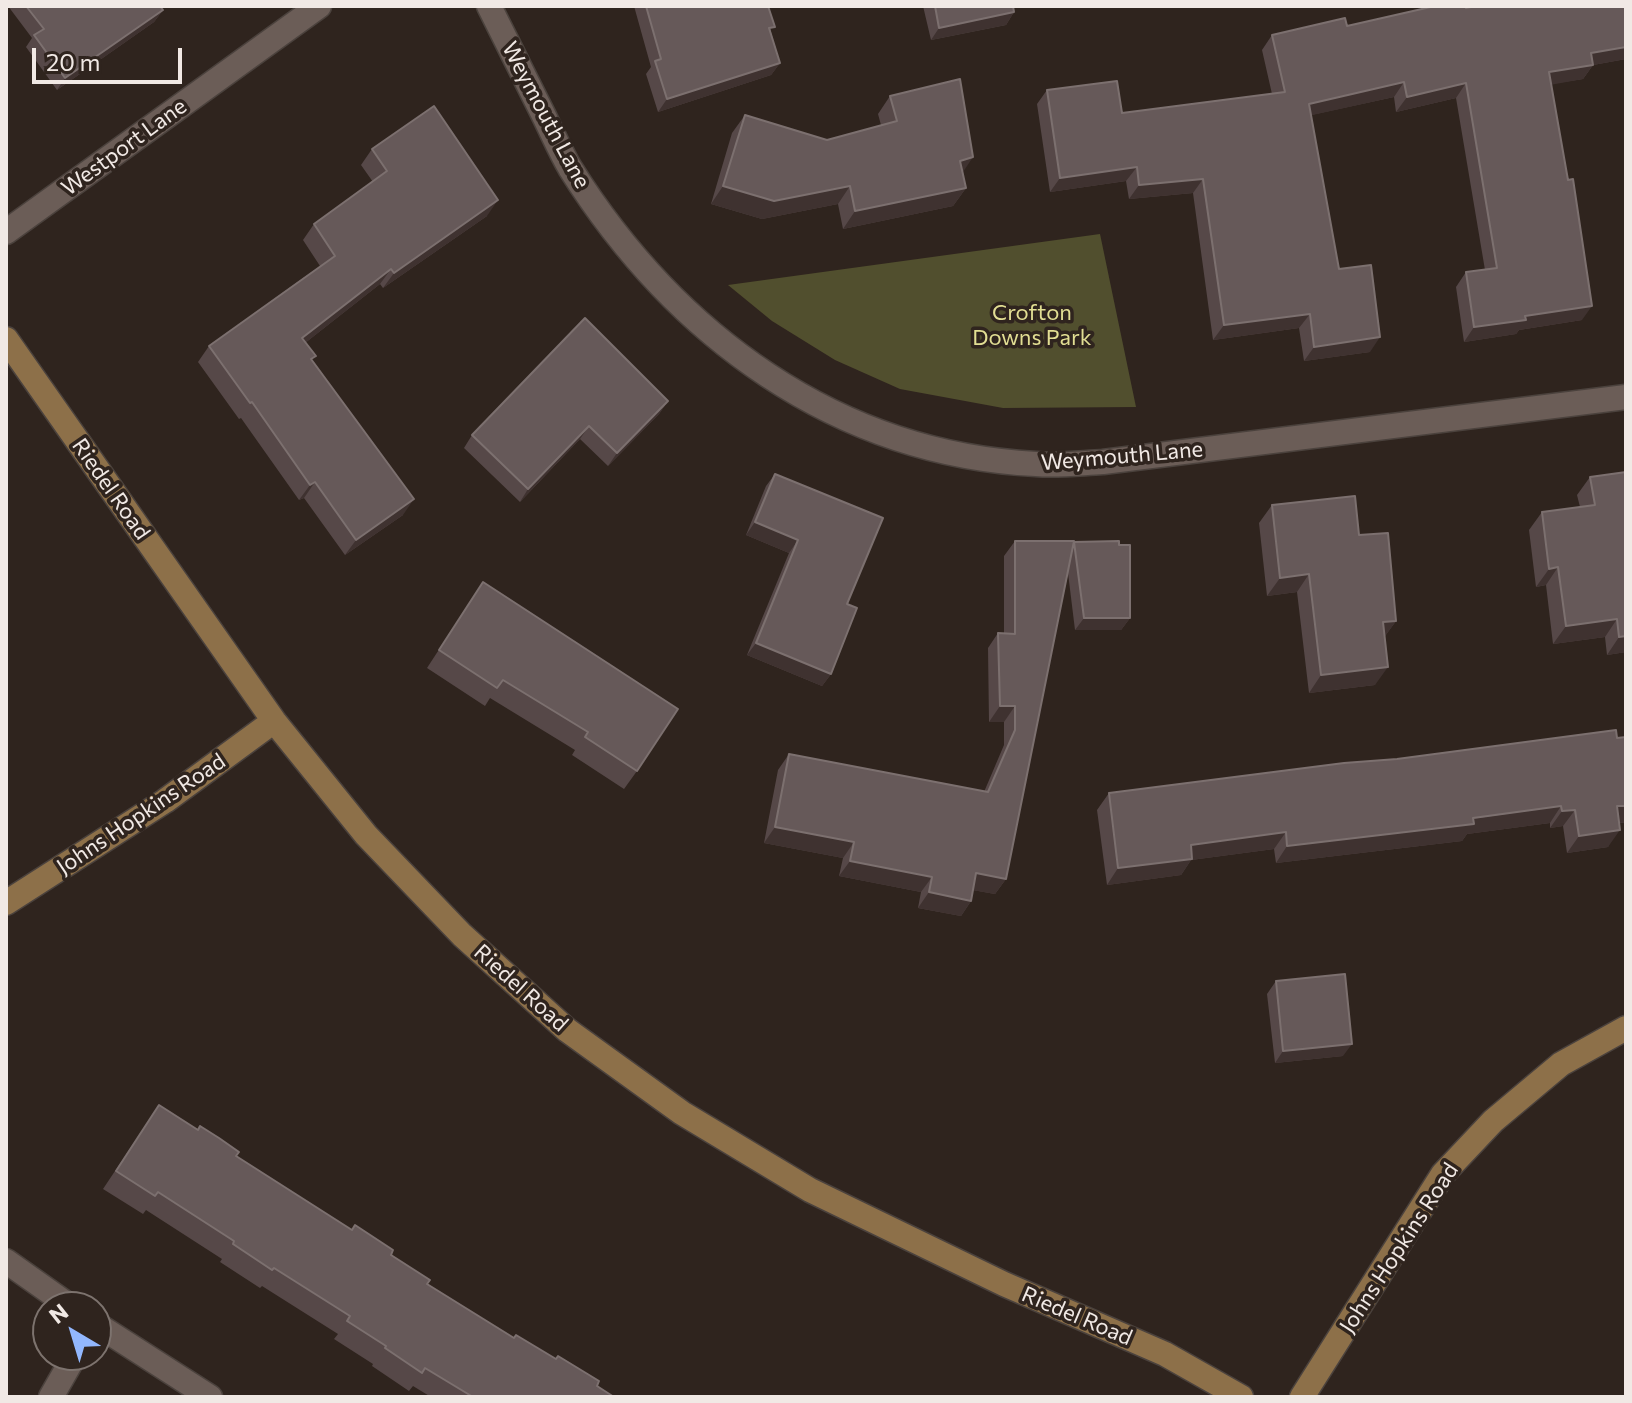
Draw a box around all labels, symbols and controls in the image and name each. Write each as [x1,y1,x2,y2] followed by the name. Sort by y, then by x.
[36,32,186,82] scale bar
[496,37,596,193] street label: Weymouth Lane
[46,47,100,76] text: 20 m
[56,93,192,201] street label: Westport Lane
[972,300,1092,352] park label: Crofton Downs Park
[66,433,156,545] street label: Riedel Road
[1040,436,1204,476] street label: Weymouth Lane
[52,748,230,880] street label: Johns Hopkins Road
[469,939,573,1037] street label: Riedel Road
[1334,1158,1464,1338] street label: Johns Hopkins Road
[1018,1281,1136,1351] street label: Riedel Road
[32,1291,112,1371] north arrow
[43,1298,73,1329] text: N

